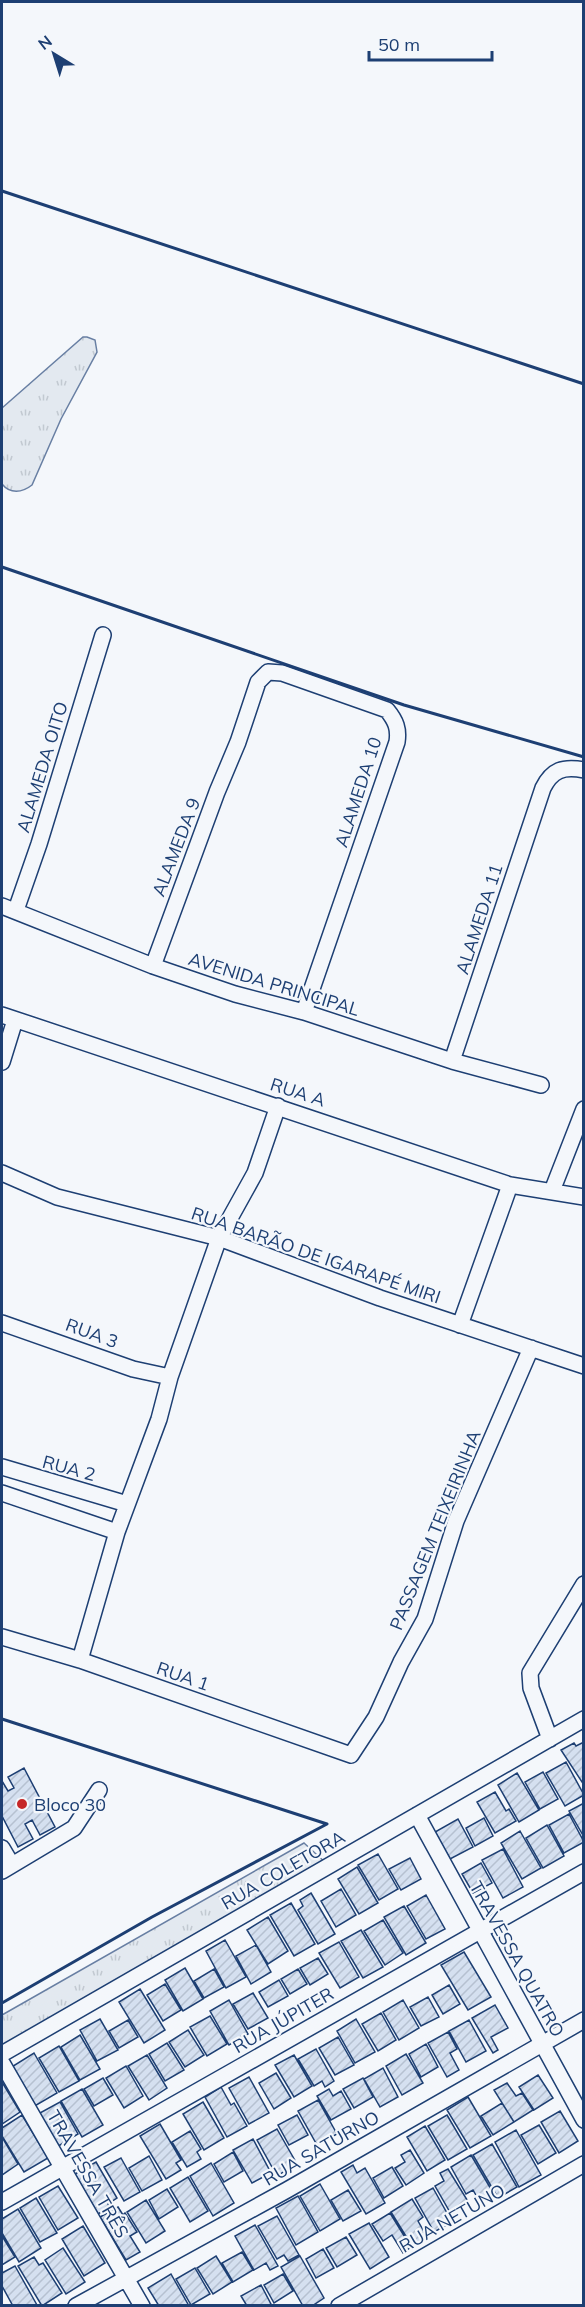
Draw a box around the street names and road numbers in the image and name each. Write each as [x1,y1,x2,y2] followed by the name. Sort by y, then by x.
[11,699,73,835] street label: ALAMEDA OITO
[329,734,387,850] street label: ALAMEDA 10
[147,794,205,900] street label: ALAMEDA 9
[450,861,508,977] street label: ALAMEDA 11
[186,947,362,1021] street label: AVENIDA PRINCIPAL
[267,1072,329,1112] street label: RUA A
[188,1201,444,1309] street label: RUA BARÃO DE IGARAPÉ MIRI
[63,1313,121,1353] street label: RUA 3
[384,1427,486,1633] street label: PASSAGEM TEIXEIRINHA
[40,1450,98,1486] street label: RUA 2
[154,1656,212,1696] street label: RUA 1
[217,1825,349,1915] street label: RUA COLETORA
[465,1877,569,2041] street label: TRAVESSA QUATRO
[228,1982,338,2058] street label: RUA JÚPITER
[259,2105,383,2191] street label: RUA SATURNO
[42,2106,134,2242] street label: TRAVESSA TRÊS
[395,2178,509,2258] street label: RUA NETUNO

